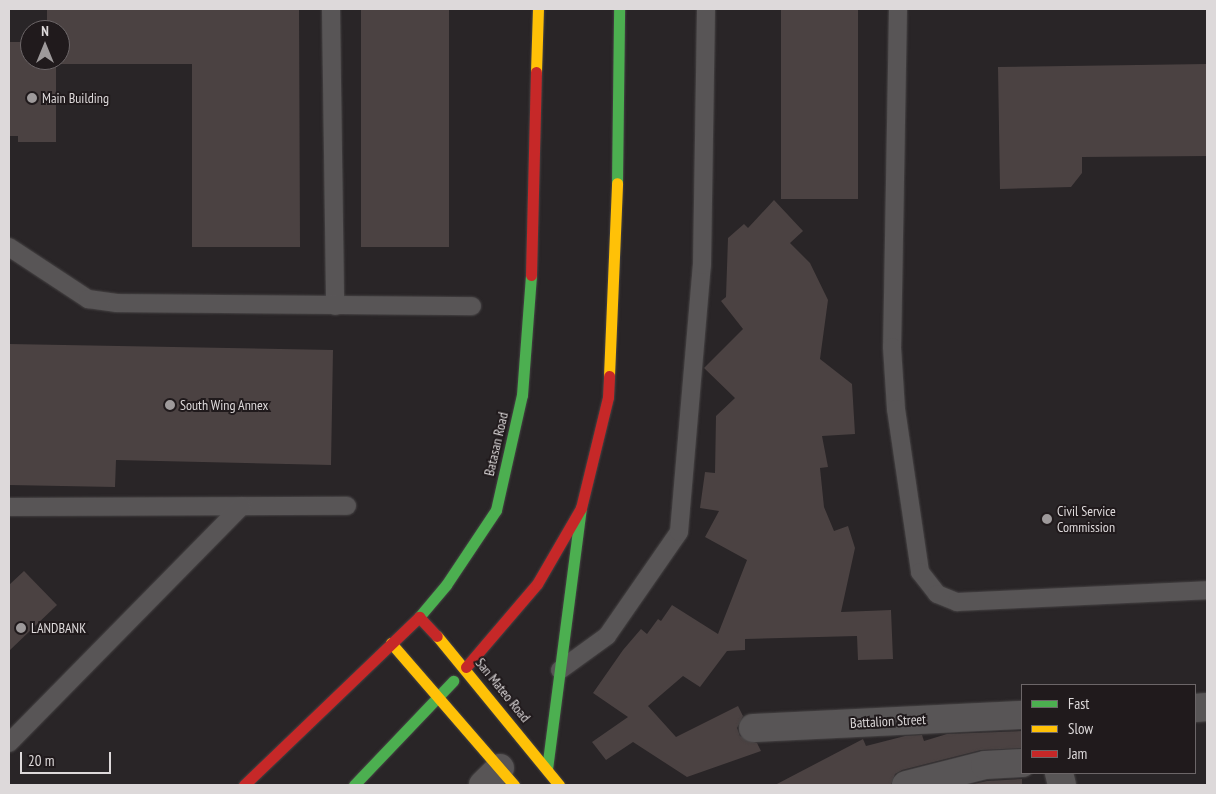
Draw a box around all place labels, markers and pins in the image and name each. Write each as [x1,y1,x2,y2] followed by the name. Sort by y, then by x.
[42,90,109,106] place label: Main Building
[26,92,38,104] marker: Main Building
[180,397,269,413] place label: South Wing Annex
[164,399,176,411] marker: South Wing Annex
[1057,503,1116,536] place label: Civil Service Commission
[1041,513,1053,525] marker: Civil Service Commission
[31,620,86,636] place label: LANDBANK
[15,622,27,634] marker: LANDBANK

